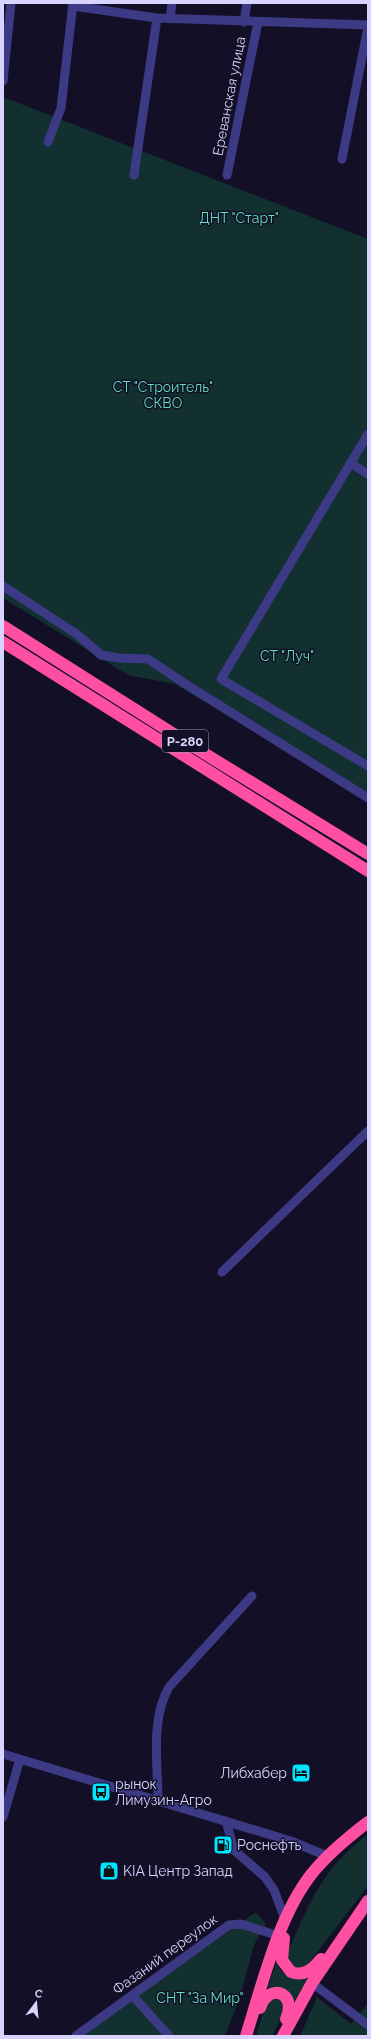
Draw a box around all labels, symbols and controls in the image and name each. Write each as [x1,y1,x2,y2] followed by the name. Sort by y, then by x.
[210,35,248,157] street label: Ереванская улица
[199,210,279,226] park label: ДНТ "Старт"
[113,379,213,411] park label: СТ "Строитель" СКВО
[260,648,314,664] park label: СТ "Луч"
[162,730,208,752] road number: Р-280
[290,1762,312,1784] hotel icon: Либхабер
[220,1765,287,1781] place label: Либхабер
[115,1776,212,1808] place label: рынок Лимузин-Агро
[90,1781,112,1803] bus stop icon: рынок Лимузин-Агро
[212,1834,234,1856] fuel station icon: Роснефть
[237,1837,302,1853] place label: Роснефть
[98,1860,120,1882] shop icon: KIA Центр Запад
[123,1863,233,1879] place label: KIA Центр Запад
[110,1911,220,1997] street label: Фазаний переулок
[16,1983,56,2023] north arrow
[33,1987,44,2001] text: С
[156,1990,244,2006] park label: СНТ "За Мир"

